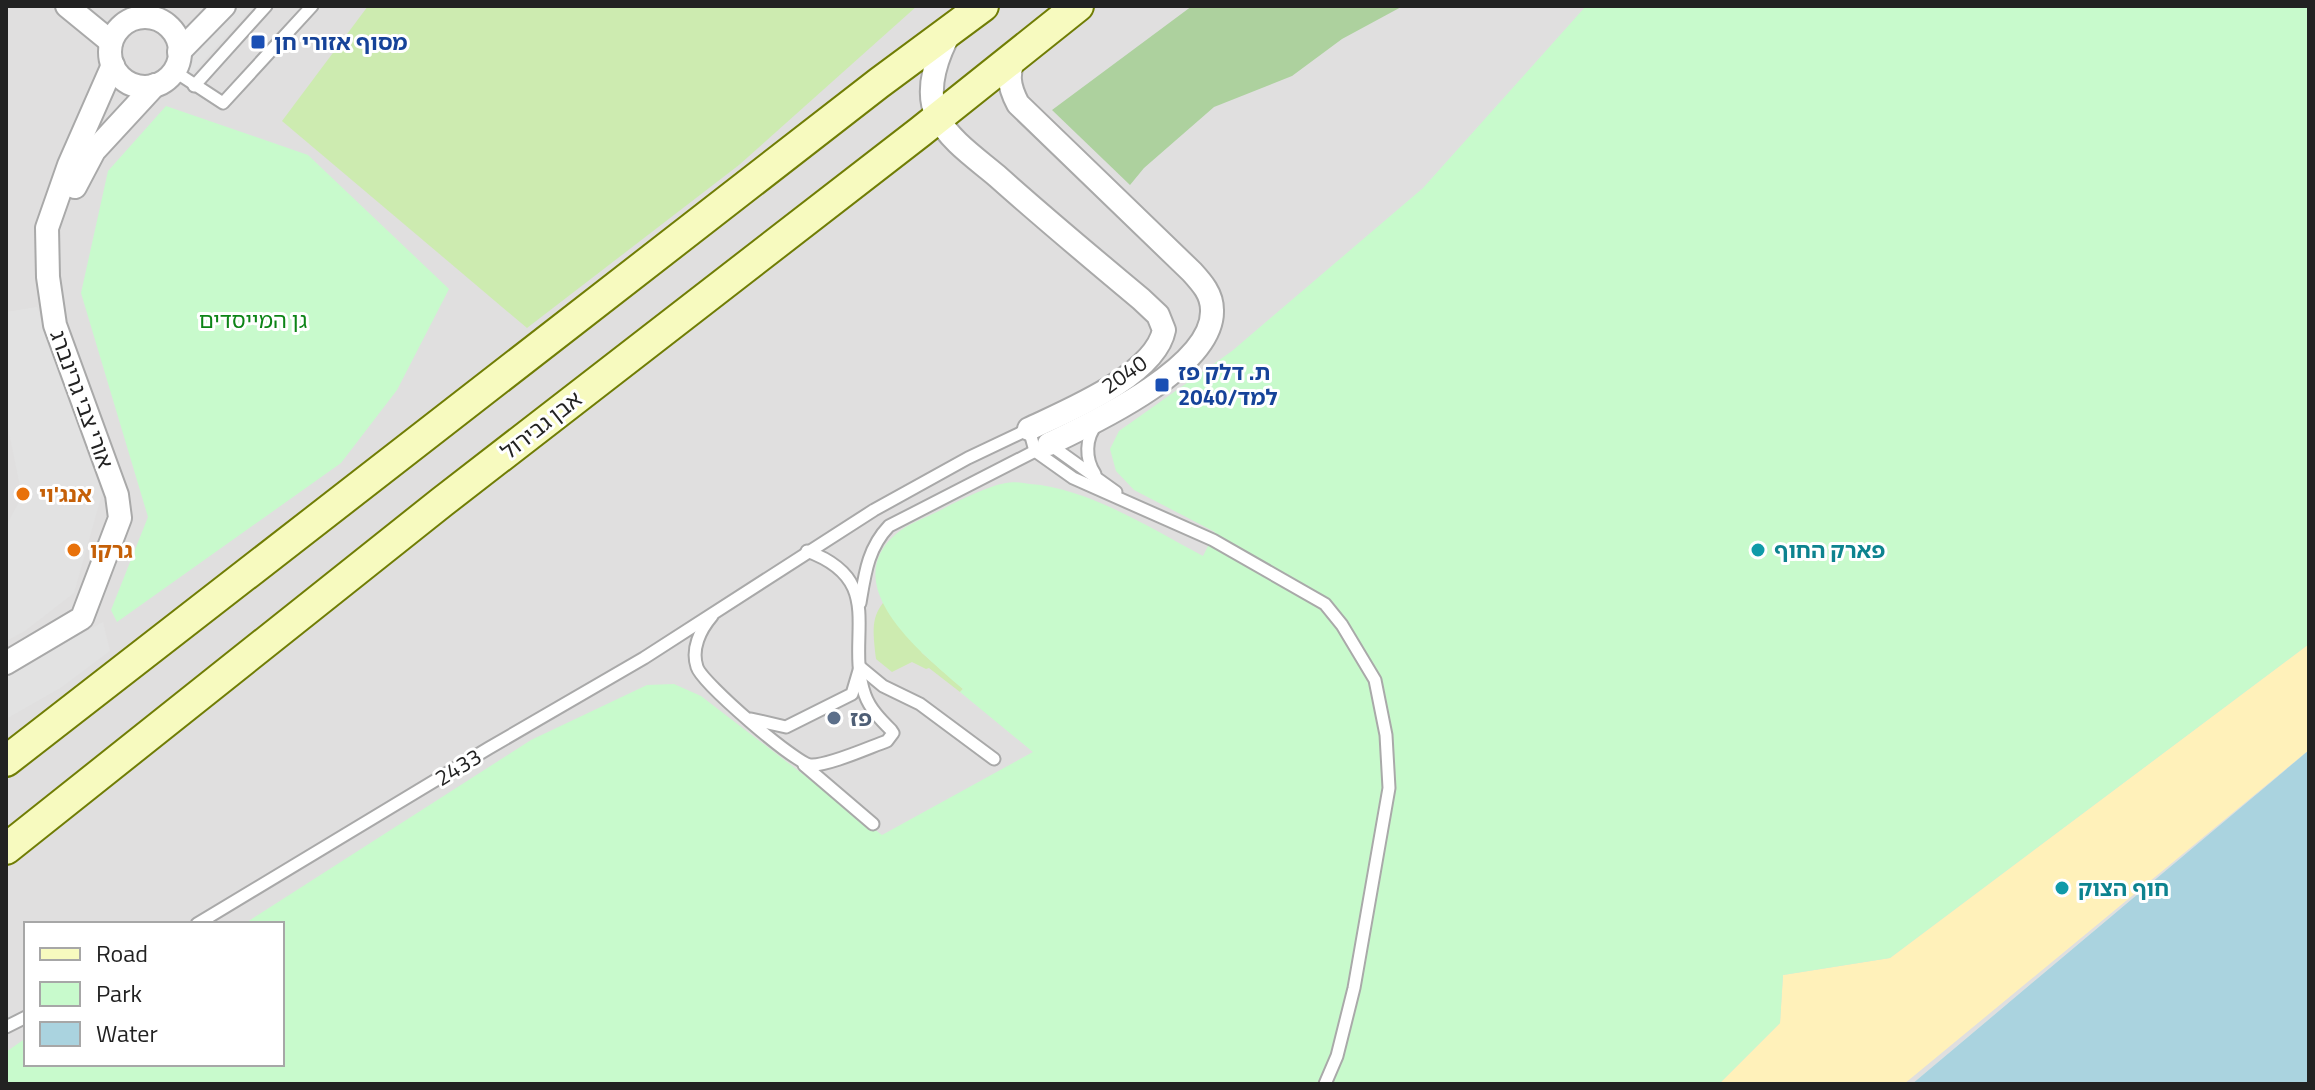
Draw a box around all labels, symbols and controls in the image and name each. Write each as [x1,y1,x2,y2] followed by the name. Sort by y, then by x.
[274,25,408,59] place label: מסוף אזורי חן
[249,33,267,51] marker: מסוף אזורי חן
[199,303,307,337] park label: גן המייסדים
[41,325,123,473] street label: אורי צבי גרינברג
[1094,346,1154,402] street label: 2040
[1178,355,1278,414] place label: ת. דלק פז למד/2040
[1153,376,1171,394] marker: ת. דלק פז למד/2040
[493,382,589,468] street label: אבן גבירול
[39,477,92,511] place label: אנג'וי
[14,485,32,503] marker: אנג'וי
[90,533,133,567] place label: גרקו
[1774,533,1885,567] place label: פארק החוף
[65,541,83,559] marker: גרקו
[1749,541,1767,559] marker: פארק החוף
[850,701,872,735] place label: פז
[825,709,843,727] marker: פז
[428,740,488,794] street label: 2433
[2078,871,2169,905] place label: חוף הצוק
[2053,879,2071,897] marker: חוף הצוק
[24,922,284,1066] legend
[96,935,148,971] text: Road
[96,975,142,1011] text: Park
[96,1015,158,1051] text: Water

